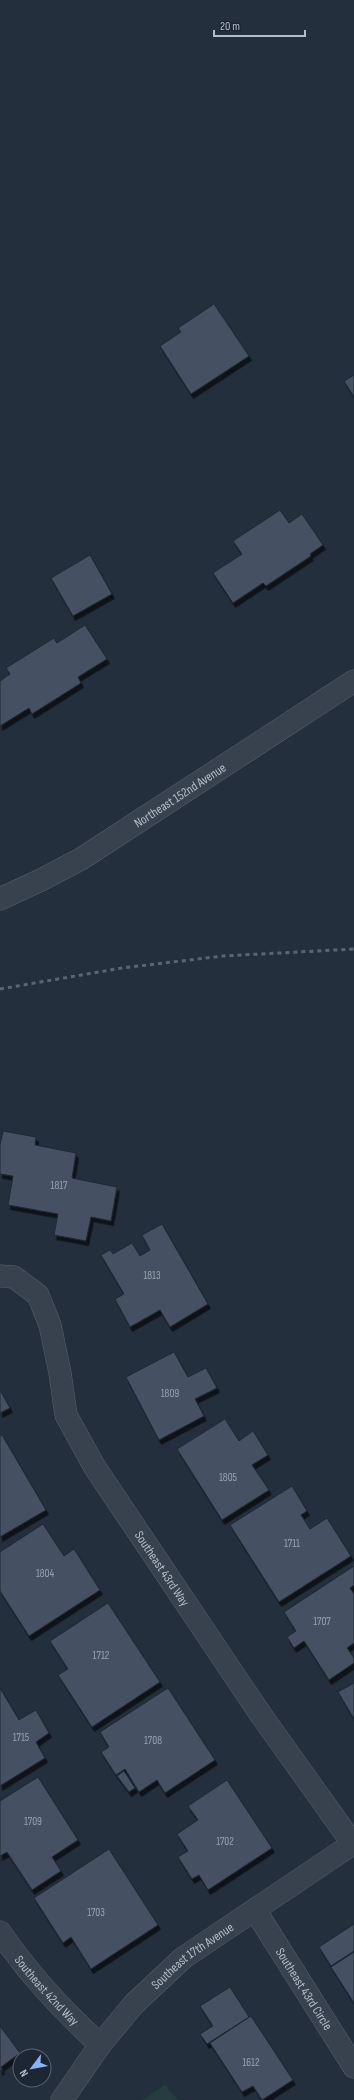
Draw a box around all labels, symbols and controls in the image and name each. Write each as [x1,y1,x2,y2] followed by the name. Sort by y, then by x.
[214,12,305,38] scale bar
[220,19,240,34] text: 20 m
[131,760,229,831] street label: Northeast 152nd Avenue
[51,1179,68,1192] house number: 1817
[143,1269,161,1282] house number: 1813
[161,1387,179,1400] house number: 1809
[219,1471,237,1484] house number: 1805
[131,1528,193,1609] street label: Southeast 43rd Way
[284,1537,300,1550] house number: 1711
[36,1567,54,1580] house number: 1804
[313,1615,331,1628] house number: 1707
[93,1649,110,1662] house number: 1712
[13,1731,29,1744] house number: 1715
[144,1734,162,1747] house number: 1708
[24,1815,42,1828] house number: 1709
[216,1835,234,1848] house number: 1702
[87,1906,105,1919] house number: 1703
[148,1919,237,1993] street label: Southeast 17th Avenue
[272,1945,336,2033] street label: Southeast 43rd Circle
[11,1952,82,2029] street label: Southeast 42nd Way
[12,2048,52,2088] north arrow
[242,2056,260,2069] house number: 1612
[17,2067,31,2079] text: N

